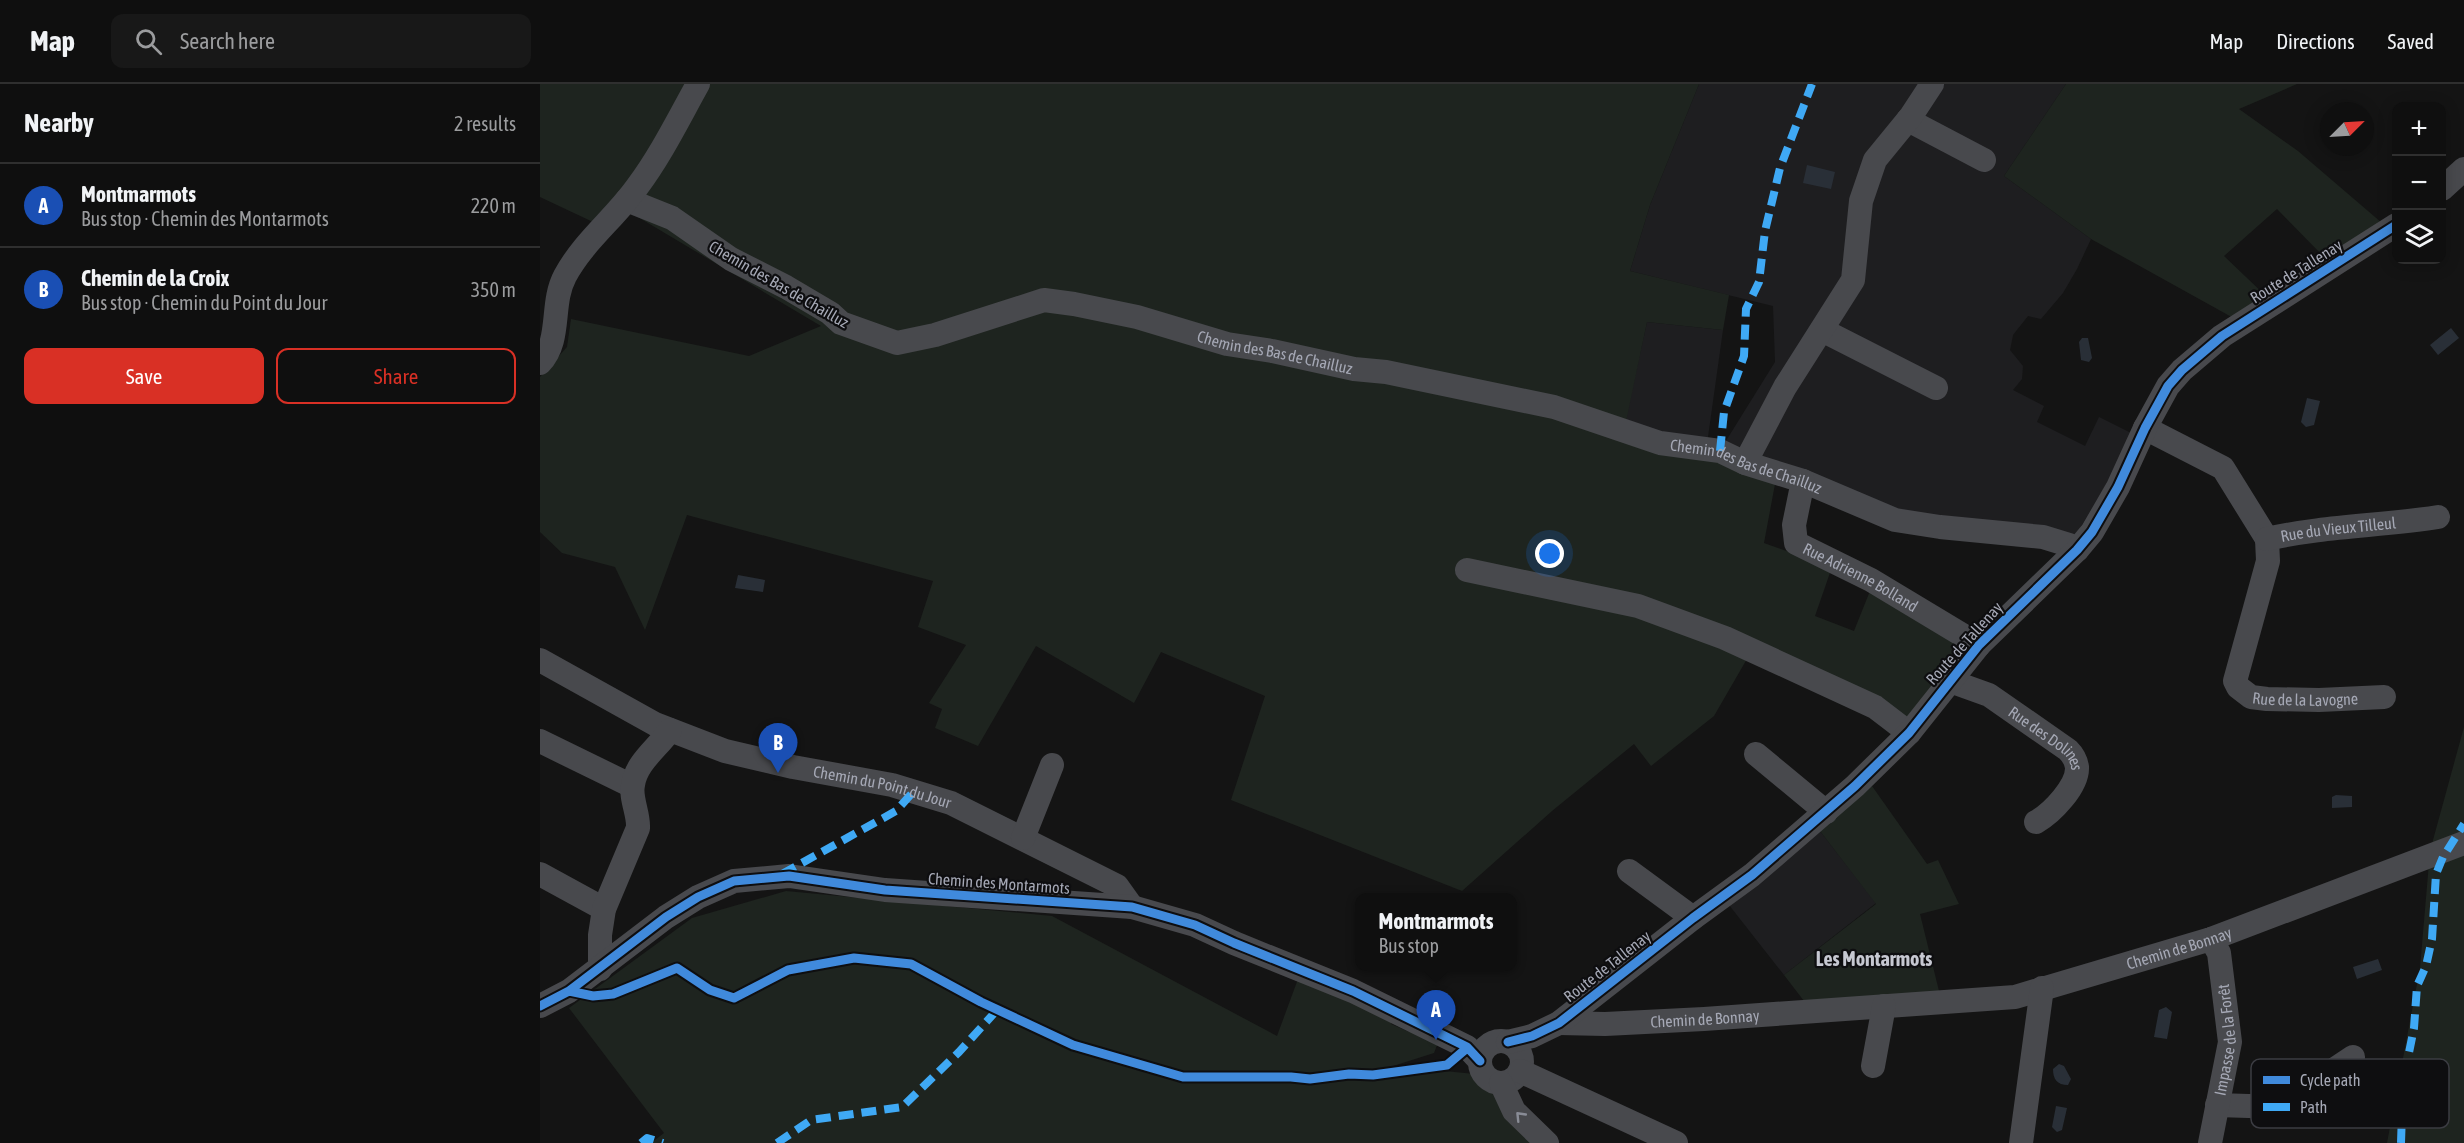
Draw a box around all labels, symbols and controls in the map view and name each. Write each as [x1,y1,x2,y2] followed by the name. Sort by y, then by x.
[111,14,531,68] search box
[30,25,75,57] text: Map
[132,25,165,58] icon: search
[180,28,275,54] text: Search here
[2209,29,2243,53] text: Map
[2276,29,2355,53] text: Directions
[2388,29,2434,53] text: Saved
[2320,102,2374,156] north arrow
[2392,102,2446,264] map controls
[2392,102,2446,156] button: +
[24,108,94,138] text: Nearby
[454,112,516,135] text: 2 results
[2392,156,2446,210] button: −
[81,181,196,207] text: Montmarmots
[39,194,48,217] text: A
[471,194,516,217] text: 220 m
[81,207,329,230] text: Bus stop · Chemin des Montarmots
[2392,210,2446,264] button: layers
[2247,235,2346,307] street label: Route de Tallenay
[706,237,852,331] street label: Chemin des Bas de Chailluz
[81,265,229,291] text: Chemin de la Croix
[39,278,48,301] text: B
[471,278,516,301] text: 350 m
[81,291,327,314] text: Bus stop · Chemin du Point du Jour
[1195,327,1354,377] street label: Chemin des Bas de Chailluz
[24,348,264,404] button: Save
[276,348,516,404] button: Share
[1669,435,1825,497] street label: Chemin des Bas de Chailluz
[2279,513,2397,545] street label: Rue du Vieux Tilleul
[1535,539,1564,568] your location
[1800,539,1921,615] street label: Rue Adrienne Bolland
[1922,598,2007,689] street label: Route de Tallenay
[2251,688,2359,709] street label: Rue de la Lavogne
[2005,702,2086,771] street label: Rue des Dolines
[758,724,798,773] pin: B
[812,762,954,812] street label: Chemin du Point du Jour
[927,869,1071,897] street label: Chemin des Montarmots
[1355,893,1517,971] popup
[1379,908,1493,934] text: Montmarmots
[2124,923,2235,973] street label: Chemin de Bonnay
[1560,926,1655,1006] street label: Route de Tallenay
[1379,934,1439,957] text: Bus stop
[1816,947,1932,970] district label: Les Montarmots
[2211,983,2239,1097] street label: Impasse de la Forêt
[1416,990,1456,1040] pin: A
[1650,1006,1760,1031] street label: Chemin de Bonnay
[2251,1059,2449,1128] legend
[2300,1071,2360,1090] text: Cycle path
[2300,1098,2327,1116] text: Path
[1516,1113,1527,1123] one-way arrow

